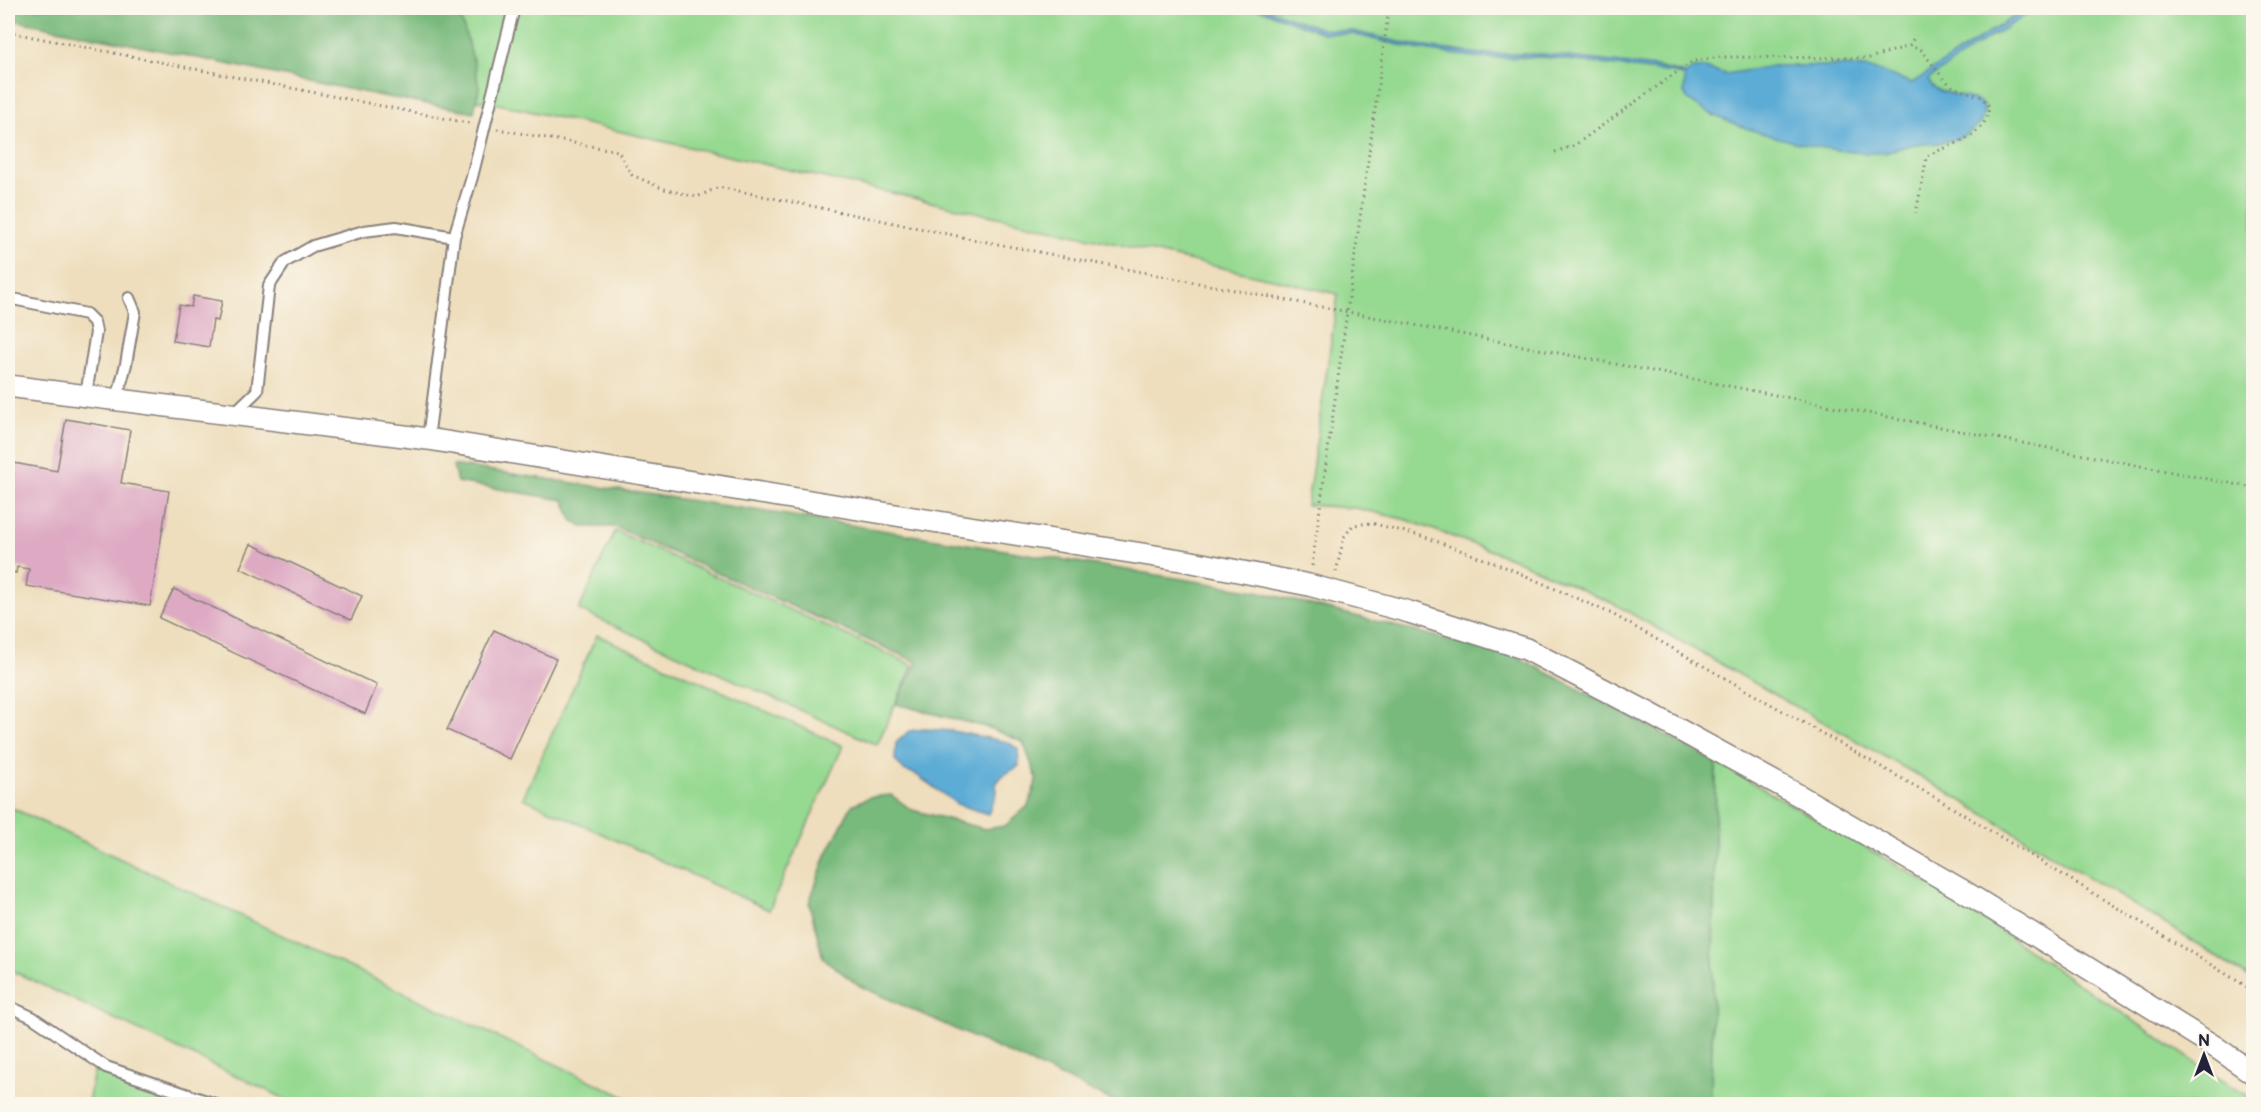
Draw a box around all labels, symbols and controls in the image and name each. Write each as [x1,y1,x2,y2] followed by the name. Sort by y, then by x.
[2174,1025,2234,1085] north arrow
[2198,1032,2210,1051] text: N

